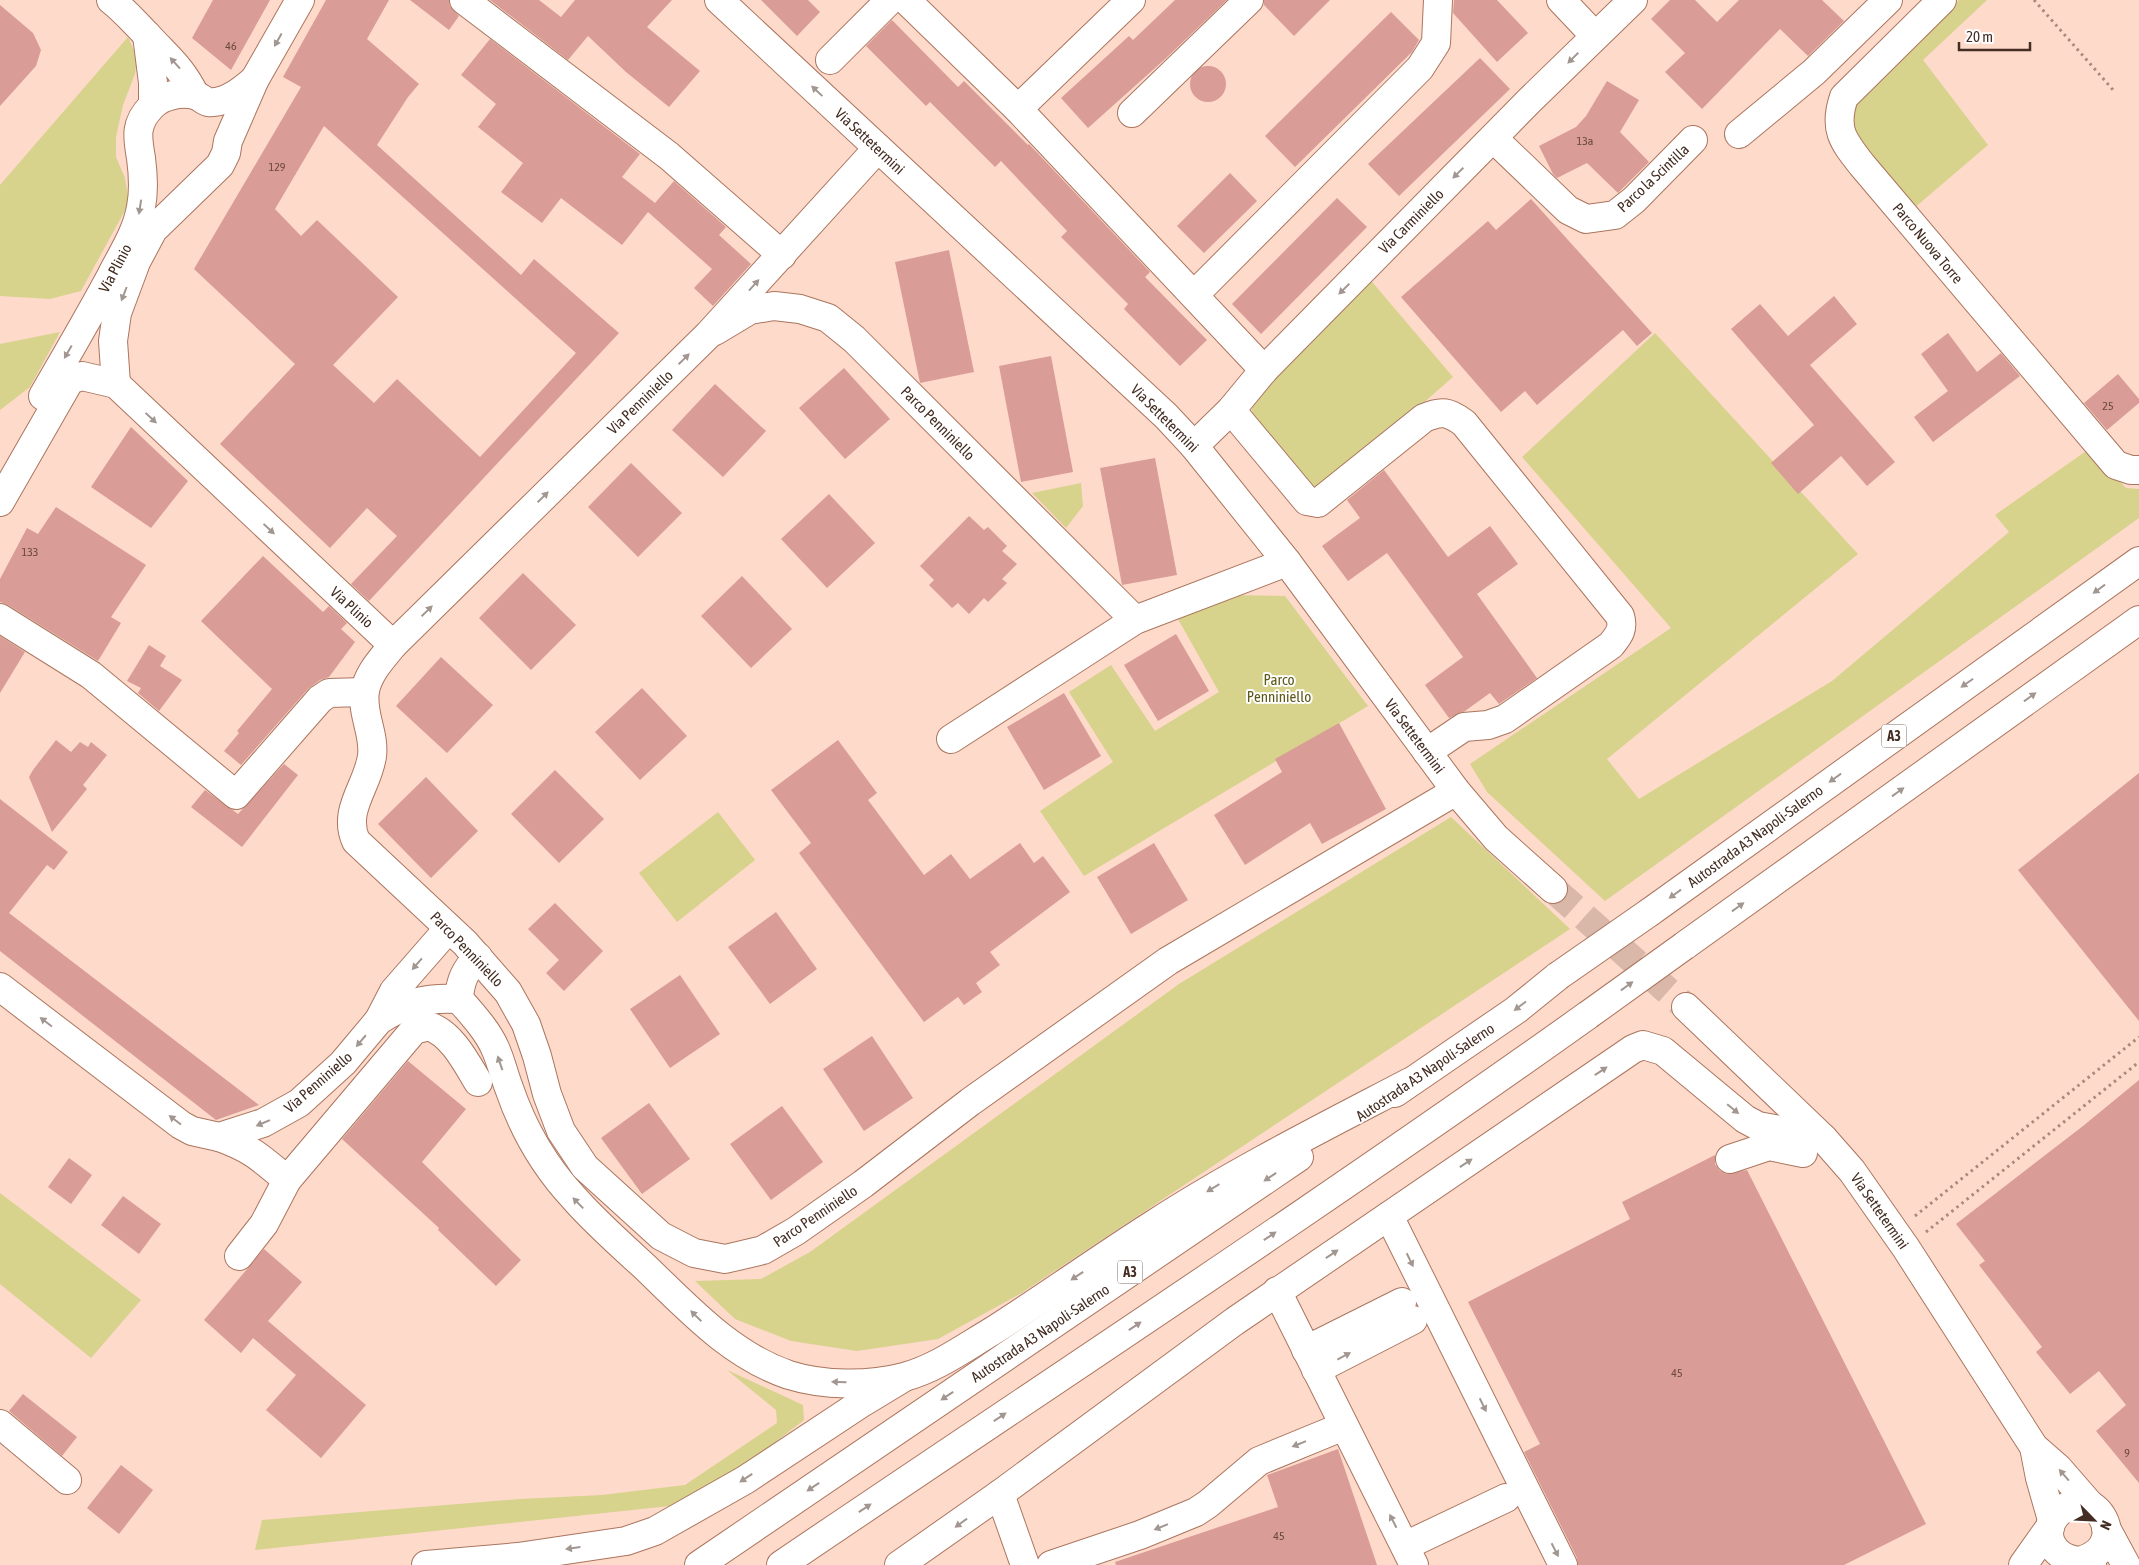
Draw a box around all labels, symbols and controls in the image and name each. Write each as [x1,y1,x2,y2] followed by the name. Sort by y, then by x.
[1959,20,2030,52] scale bar
[1966,28,1993,45] text: 20 m
[274,32,282,47] one-way arrow
[225,39,237,53] house number: 46
[1567,52,1579,64] one-way arrow
[169,56,180,69] one-way arrow
[812,85,824,97] one-way arrow
[832,105,908,177] street label: Via Settetermini
[1577,134,1593,148] house number: 13a
[1614,141,1692,215] street label: Parco la Scintilla
[269,160,286,174] house number: 129
[1452,167,1464,179] one-way arrow
[1375,185,1447,257] street label: Via Carminiello
[136,199,144,215] one-way arrow
[1889,199,1967,287] street label: Parco Nuova Torre
[95,241,135,295] street label: Via Plinio
[748,280,760,292] one-way arrow
[1338,283,1350,295] one-way arrow
[120,287,128,302] one-way arrow
[64,345,73,358] one-way arrow
[678,353,690,365] one-way arrow
[604,367,676,437] street label: Via Penniniello
[1128,381,1202,455] street label: Via Settetermini
[898,383,978,463] street label: Parco Penniniello
[2102,399,2114,413] house number: 25
[145,412,157,424] one-way arrow
[537,491,549,503] one-way arrow
[263,523,275,535] one-way arrow
[22,545,38,559] house number: 133
[327,583,377,631] street label: Via Plinio
[2092,584,2106,594] one-way arrow
[421,605,433,617] one-way arrow
[1247,671,1311,705] park label: Parco Penniniello
[1961,678,1974,689] one-way arrow
[2023,692,2037,702] one-way arrow
[1382,695,1448,777] street label: Via Settetermini
[1882,724,1906,748] road number: A3
[1828,773,1842,783] one-way arrow
[1684,781,1826,891] street label: Autostrada A3 Napoli-Salerno
[1891,787,1905,797] one-way arrow
[1668,889,1682,899] one-way arrow
[1731,902,1745,912] one-way arrow
[427,908,507,990] street label: Parco Penniniello
[411,958,423,970] one-way arrow
[1621,981,1634,991] one-way arrow
[1514,1001,1527,1012] one-way arrow
[39,1016,52,1027] one-way arrow
[1353,1019,1497,1125] street label: Autostrada A3 Napoli-Salerno
[356,1034,367,1047] one-way arrow
[281,1048,355,1116] street label: Via Penniniello
[496,1055,503,1070] one-way arrow
[1594,1066,1607,1076] one-way arrow
[1726,1104,1739,1115] one-way arrow
[168,1115,182,1125] one-way arrow
[256,1119,270,1127] one-way arrow
[1460,1158,1473,1168] one-way arrow
[1848,1170,1912,1252] street label: Via Settetermini
[1263,1172,1277,1182] one-way arrow
[770,1182,860,1250] street label: Parco Penniniello
[1207,1184,1220,1193] one-way arrow
[573,1197,585,1209] one-way arrow
[1263,1232,1277,1241] one-way arrow
[1325,1249,1338,1259] one-way arrow
[1406,1252,1414,1267] one-way arrow
[1118,1260,1142,1284] road number: A3
[1070,1271,1083,1281] one-way arrow
[968,1280,1112,1386] street label: Autostrada A3 Napoli-Salerno
[690,1310,702,1322] one-way arrow
[1128,1322,1141,1331] one-way arrow
[1336,1352,1351,1360] one-way arrow
[1671,1366,1683,1380] house number: 45
[831,1378,847,1386] one-way arrow
[940,1391,954,1400] one-way arrow
[1479,1398,1487,1412] one-way arrow
[993,1412,1006,1422] one-way arrow
[1291,1440,1306,1448] one-way arrow
[2124,1446,2130,1460] house number: 9
[2058,1470,2070,1482] one-way arrow
[740,1474,753,1483] one-way arrow
[806,1482,820,1492] one-way arrow
[2069,1495,2119,1545] north arrow
[858,1503,872,1513] one-way arrow
[1388,1514,1397,1529] one-way arrow
[954,1518,968,1528] one-way arrow
[2097,1518,2115,1532] text: N
[1153,1523,1168,1531] one-way arrow
[1273,1529,1285,1543] house number: 45
[1551,1543,1559,1558] one-way arrow
[565,1545,581,1553] one-way arrow

